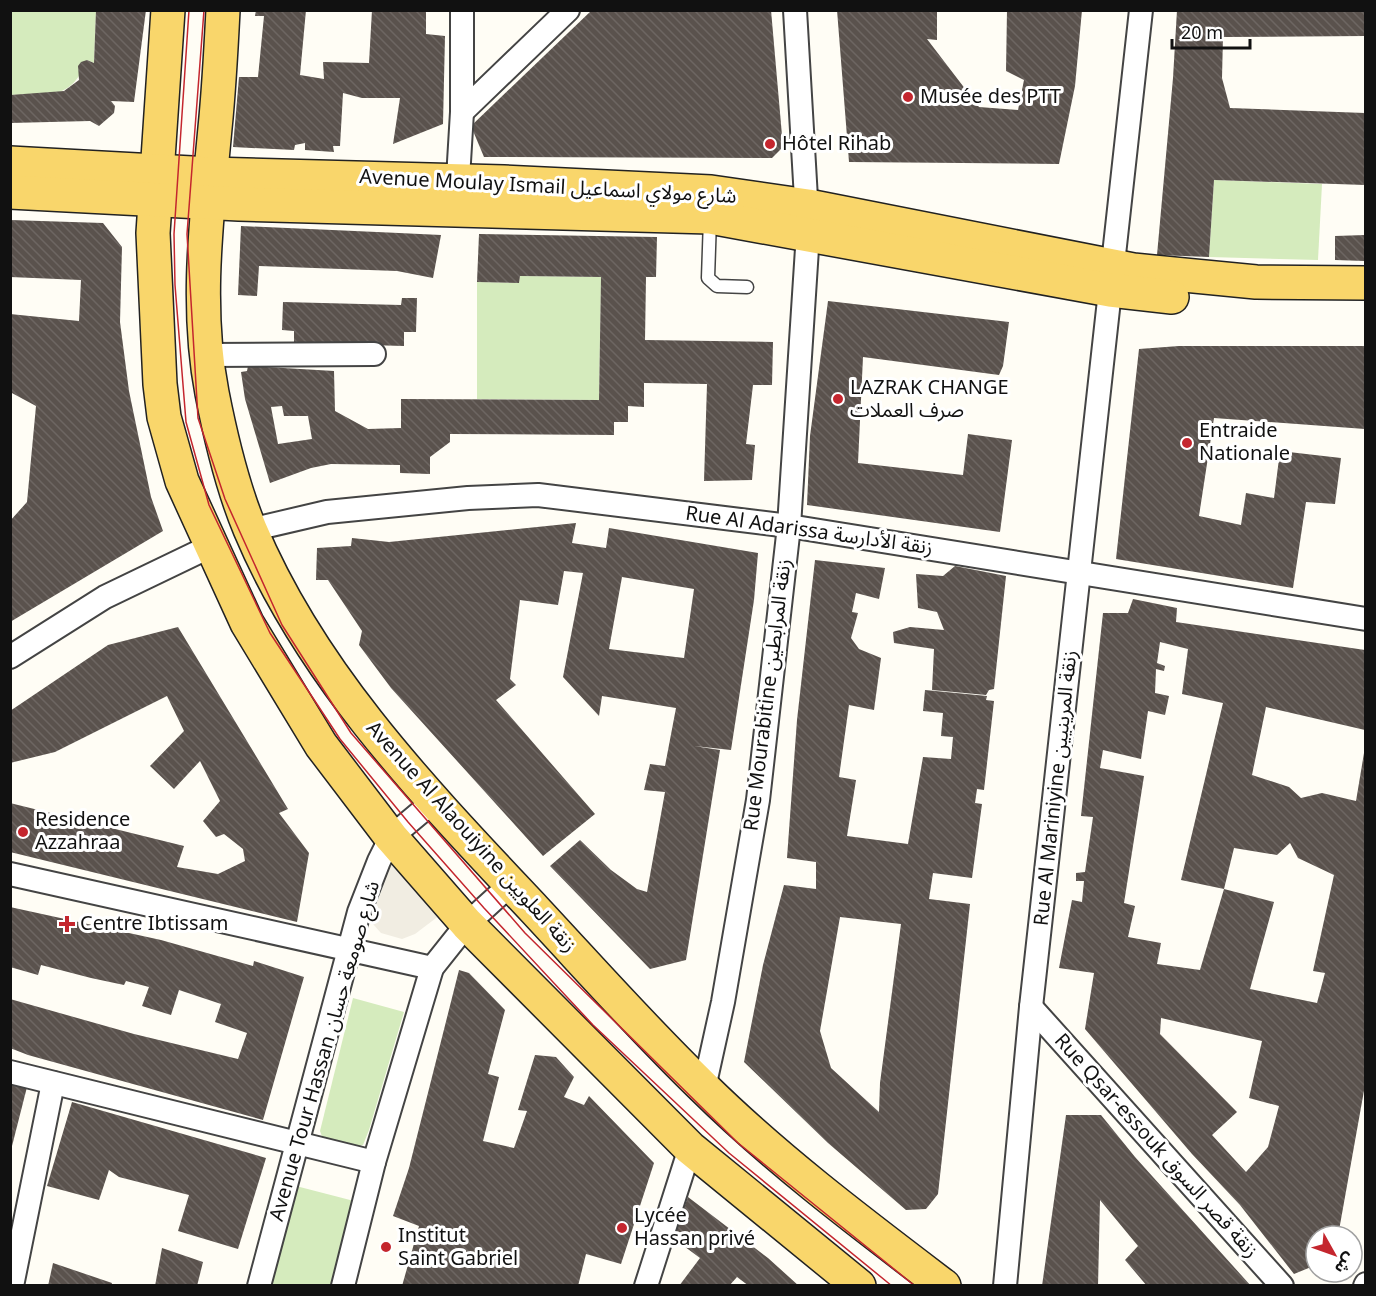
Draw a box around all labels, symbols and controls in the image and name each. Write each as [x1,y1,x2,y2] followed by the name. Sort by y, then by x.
[1172,12,1250,50] scale bar
[1181,14,1223,52] text: 20 m
[920,76,1061,118] place label: Musée des PTT
[901,90,915,104] marker: Musée des PTT
[782,123,891,165] place label: Hôtel Rihab
[763,137,777,151] marker: Hôtel Rihab
[358,156,738,218] street label: Avenue Moulay Ismail شارع مولاي اسماعيل
[850,367,1009,432] place label: LAZRAK CHANGE صرف العملات
[831,392,845,406] marker: LAZRAK CHANGE صرف العملات
[1199,410,1290,475] place label: Entraide Nationale
[1180,436,1194,450] marker: Entraide Nationale
[683,493,935,569] street label: Rue Al Adarissa زنقة الأدارسة
[730,557,806,833] street label: Rue Mourabitine زنقة المرابطين
[1021,648,1091,928] street label: Rue Al Mariniyine زنقة المرينيين
[354,711,588,963] street label: Avenue Al Alaouiyine زنقة العلويين
[35,799,130,864] place label: Residence Azzahraa
[16,825,30,839] marker: Residence Azzahraa
[256,876,394,1226] street label: Avenue Tour Hassan شارع صومعة حسان
[80,903,228,945] place label: Centre Ibtissam
[58,915,76,933] marker: Centre Ibtissam
[1042,1023,1270,1269] street label: Rue Qsar-essouk زنقة قصر السوق
[634,1195,755,1260] place label: Lycée Hassan privé
[398,1215,518,1280] place label: Institut Saint Gabriel
[615,1221,629,1235] marker: Lycée Hassan privé
[1304,1224,1364,1284] north arrow
[379,1240,393,1254] marker: Institut Saint Gabriel
[1325,1244,1365,1282] text: ش

